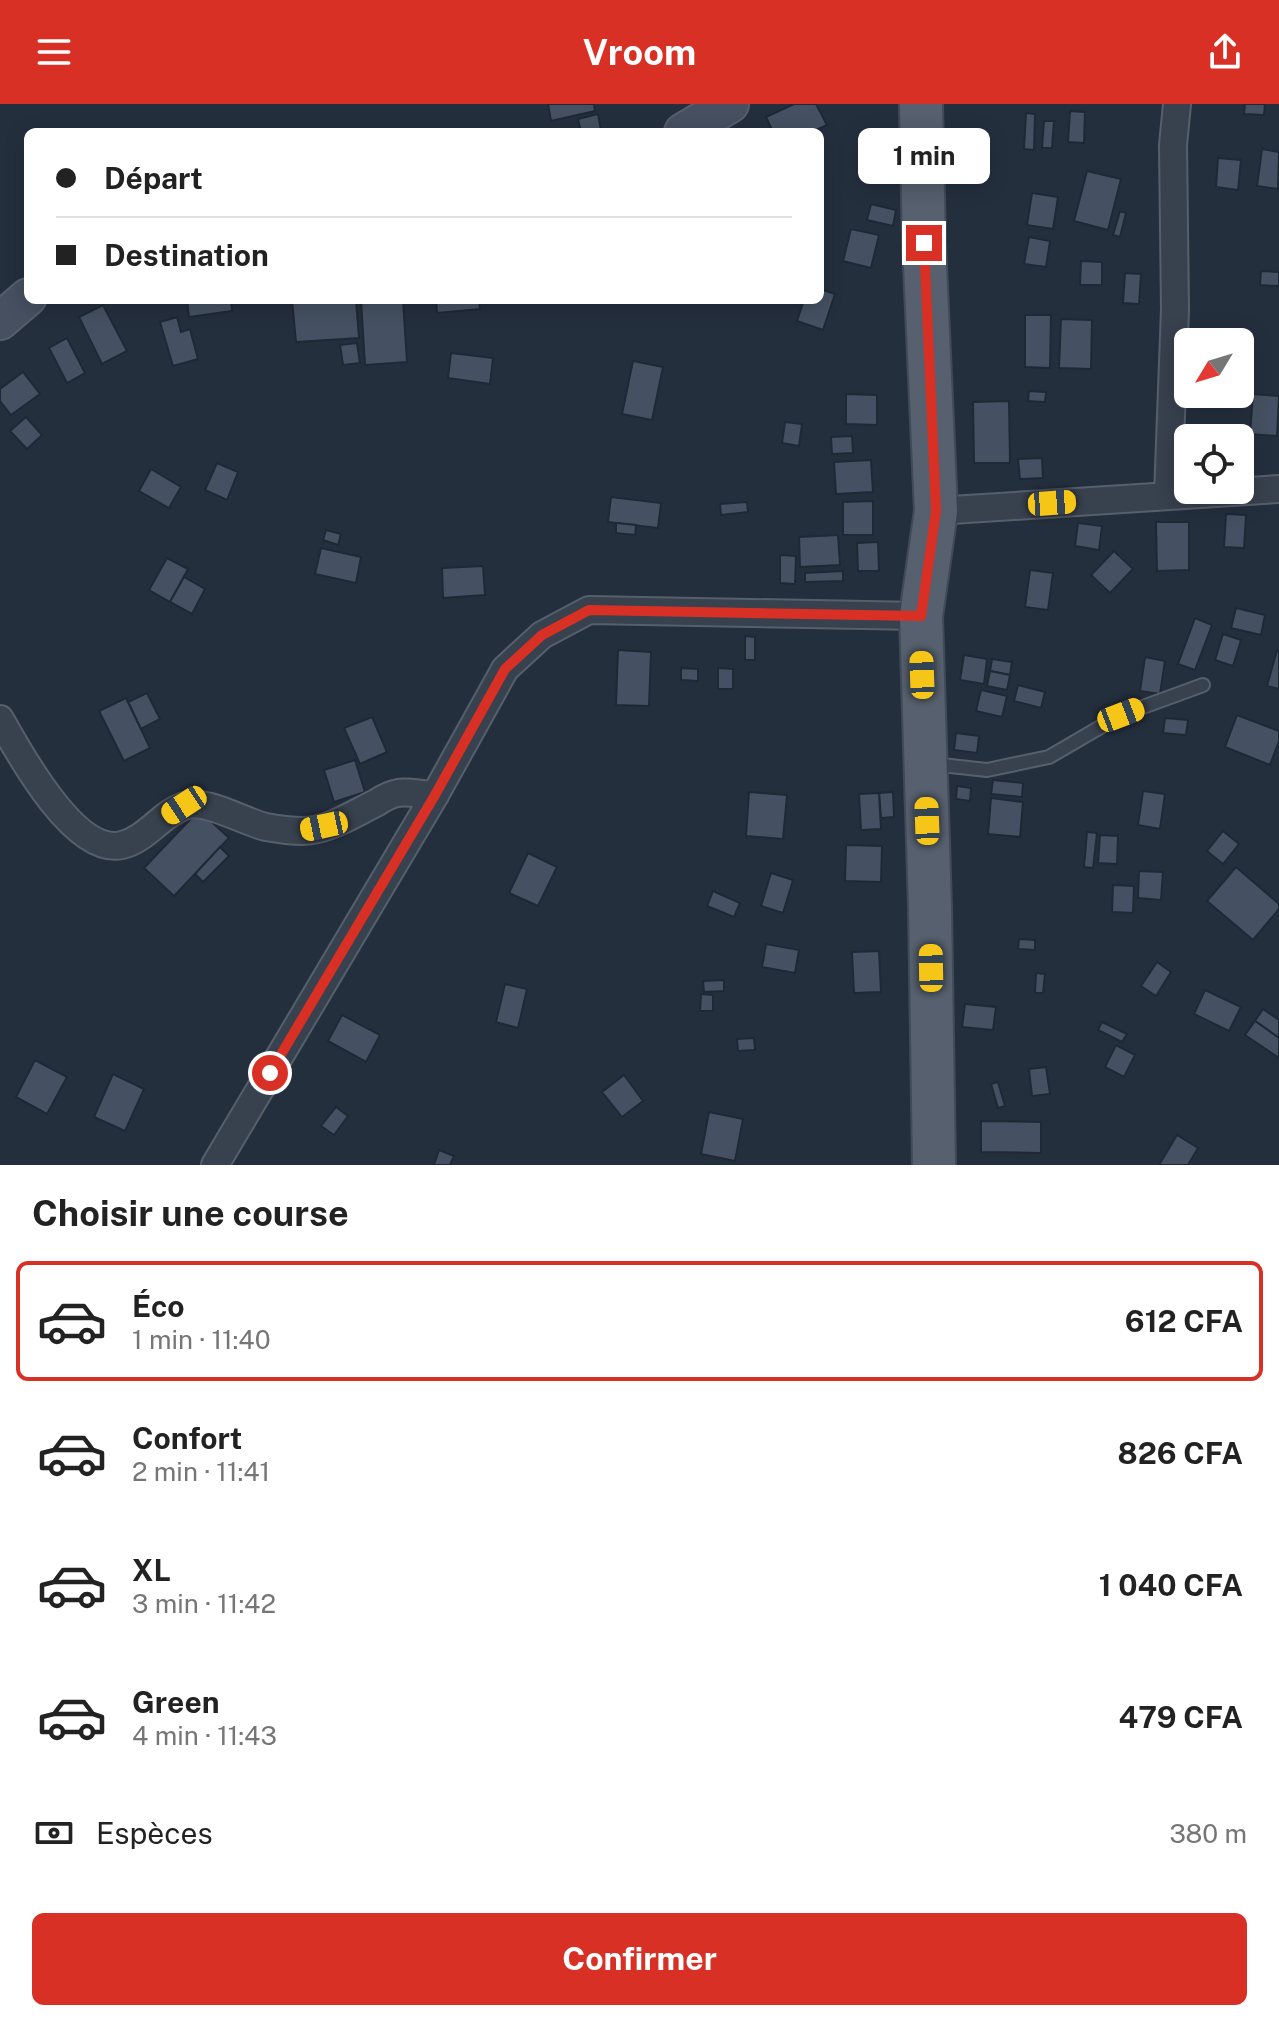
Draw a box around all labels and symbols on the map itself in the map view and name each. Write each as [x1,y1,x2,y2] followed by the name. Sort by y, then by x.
[858,127,990,183] callout: 1 min
[906,225,942,261] route end
[1174,328,1254,408] north arrow
[1027,489,1077,517] car
[909,651,935,699] car
[1094,695,1148,735] car
[157,782,211,828] car
[914,797,940,845] car
[298,809,350,843] car
[919,944,943,992] car
[252,1055,288,1091] route start

